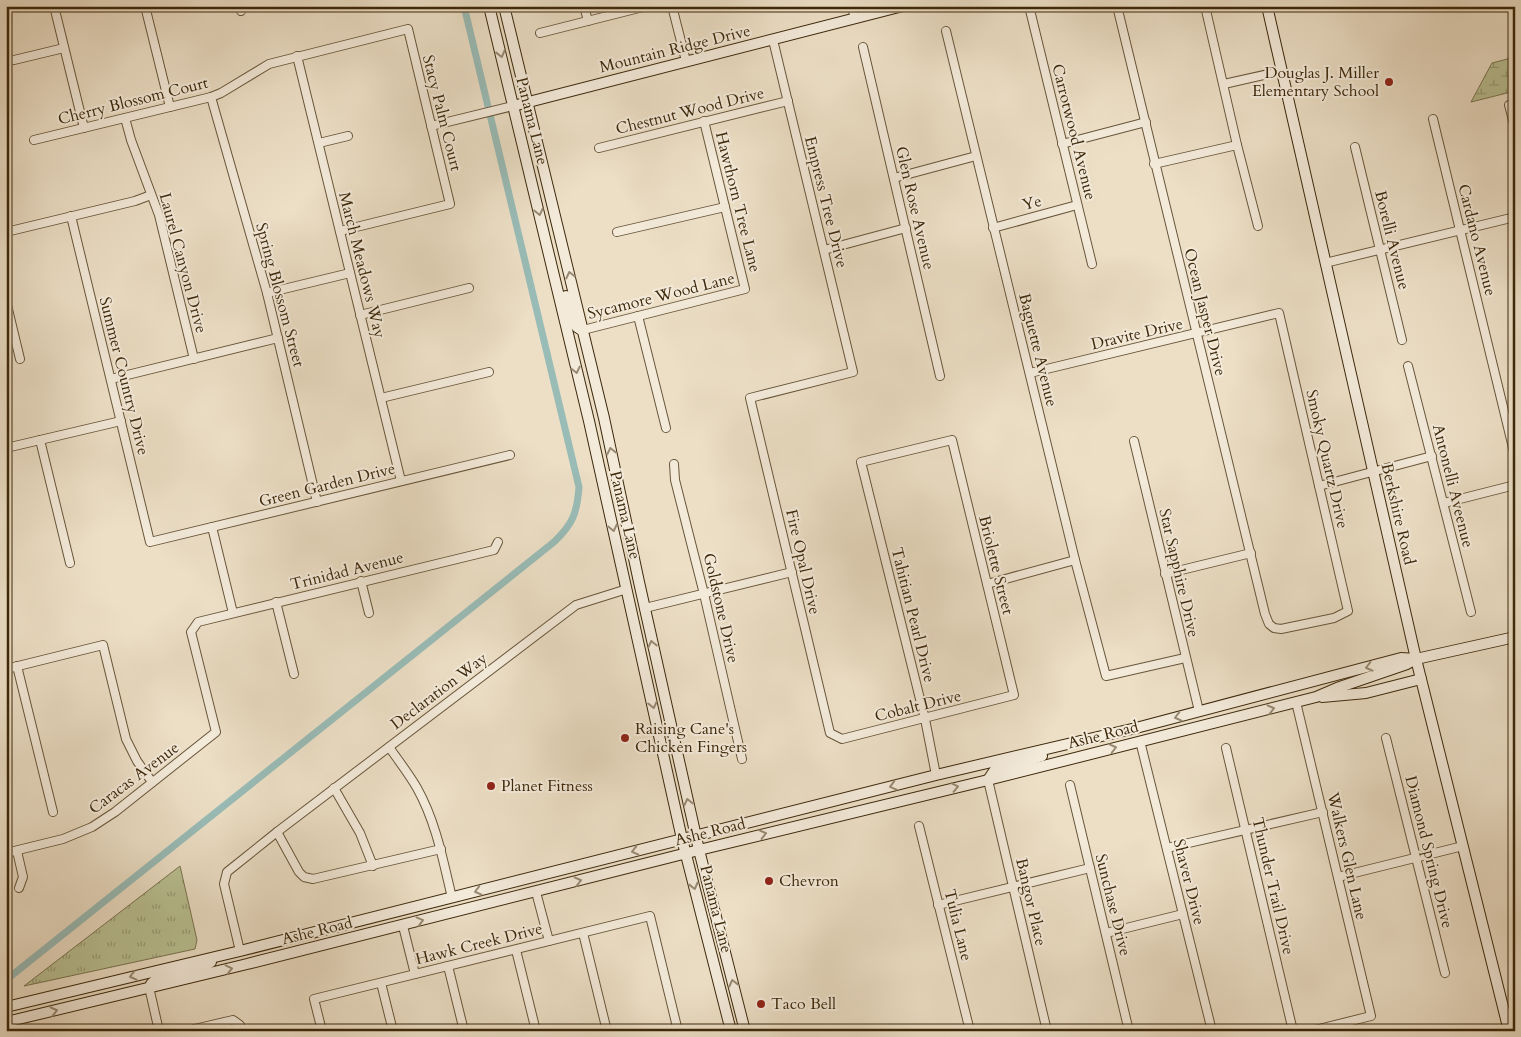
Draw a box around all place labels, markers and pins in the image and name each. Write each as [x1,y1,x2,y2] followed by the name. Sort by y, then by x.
[1252,62,1379,102] place label: Douglas J. Miller Elementary School
[1383,76,1395,88] marker: Douglas J. Miller Elementary School
[635,718,747,758] place label: Raising Cane's Chicken Fingers
[619,732,631,744] marker: Raising Cane's Chicken Fingers
[501,775,593,797] place label: Planet Fitness
[485,780,497,792] marker: Planet Fitness
[779,870,839,892] place label: Chevron
[763,875,775,887] marker: Chevron
[771,993,836,1015] place label: Taco Bell
[755,998,767,1010] marker: Taco Bell

